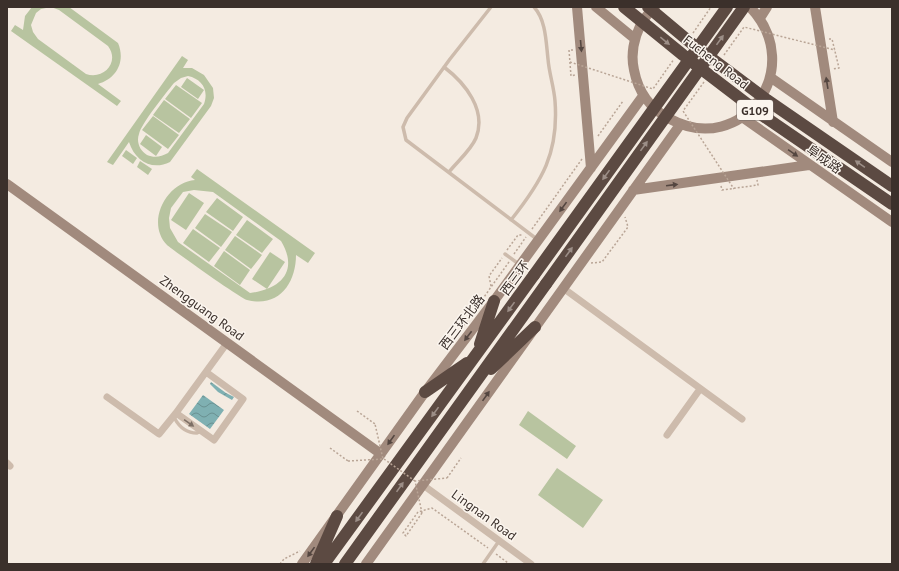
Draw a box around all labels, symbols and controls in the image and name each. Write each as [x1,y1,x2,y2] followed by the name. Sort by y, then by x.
[680,31,752,93] street label: Fucheng Road
[716,35,724,46] one-way arrow
[660,36,671,45] one-way arrow
[577,40,584,52] one-way arrow
[824,77,830,89] one-way arrow
[737,100,773,120] road number: G109
[640,141,648,151] one-way arrow
[803,141,845,177] street label: 阜成路
[788,149,798,157] one-way arrow
[855,160,866,168] one-way arrow
[602,170,610,181] one-way arrow
[666,182,678,188] one-way arrow
[559,202,567,212] one-way arrow
[565,247,573,257] one-way arrow
[497,257,533,299] street label: 西三环
[156,272,248,344] street label: Zhengguang Road
[436,291,488,353] street label: 西三环北路
[507,301,516,312] one-way arrow
[464,330,472,341] one-way arrow
[482,391,490,402] one-way arrow
[431,406,439,417] one-way arrow
[184,419,195,427] one-way arrow
[387,435,395,446] one-way arrow
[396,481,404,492] one-way arrow
[448,486,520,544] street label: Lingnan Road
[355,512,363,522] one-way arrow
[307,546,315,557] one-way arrow

